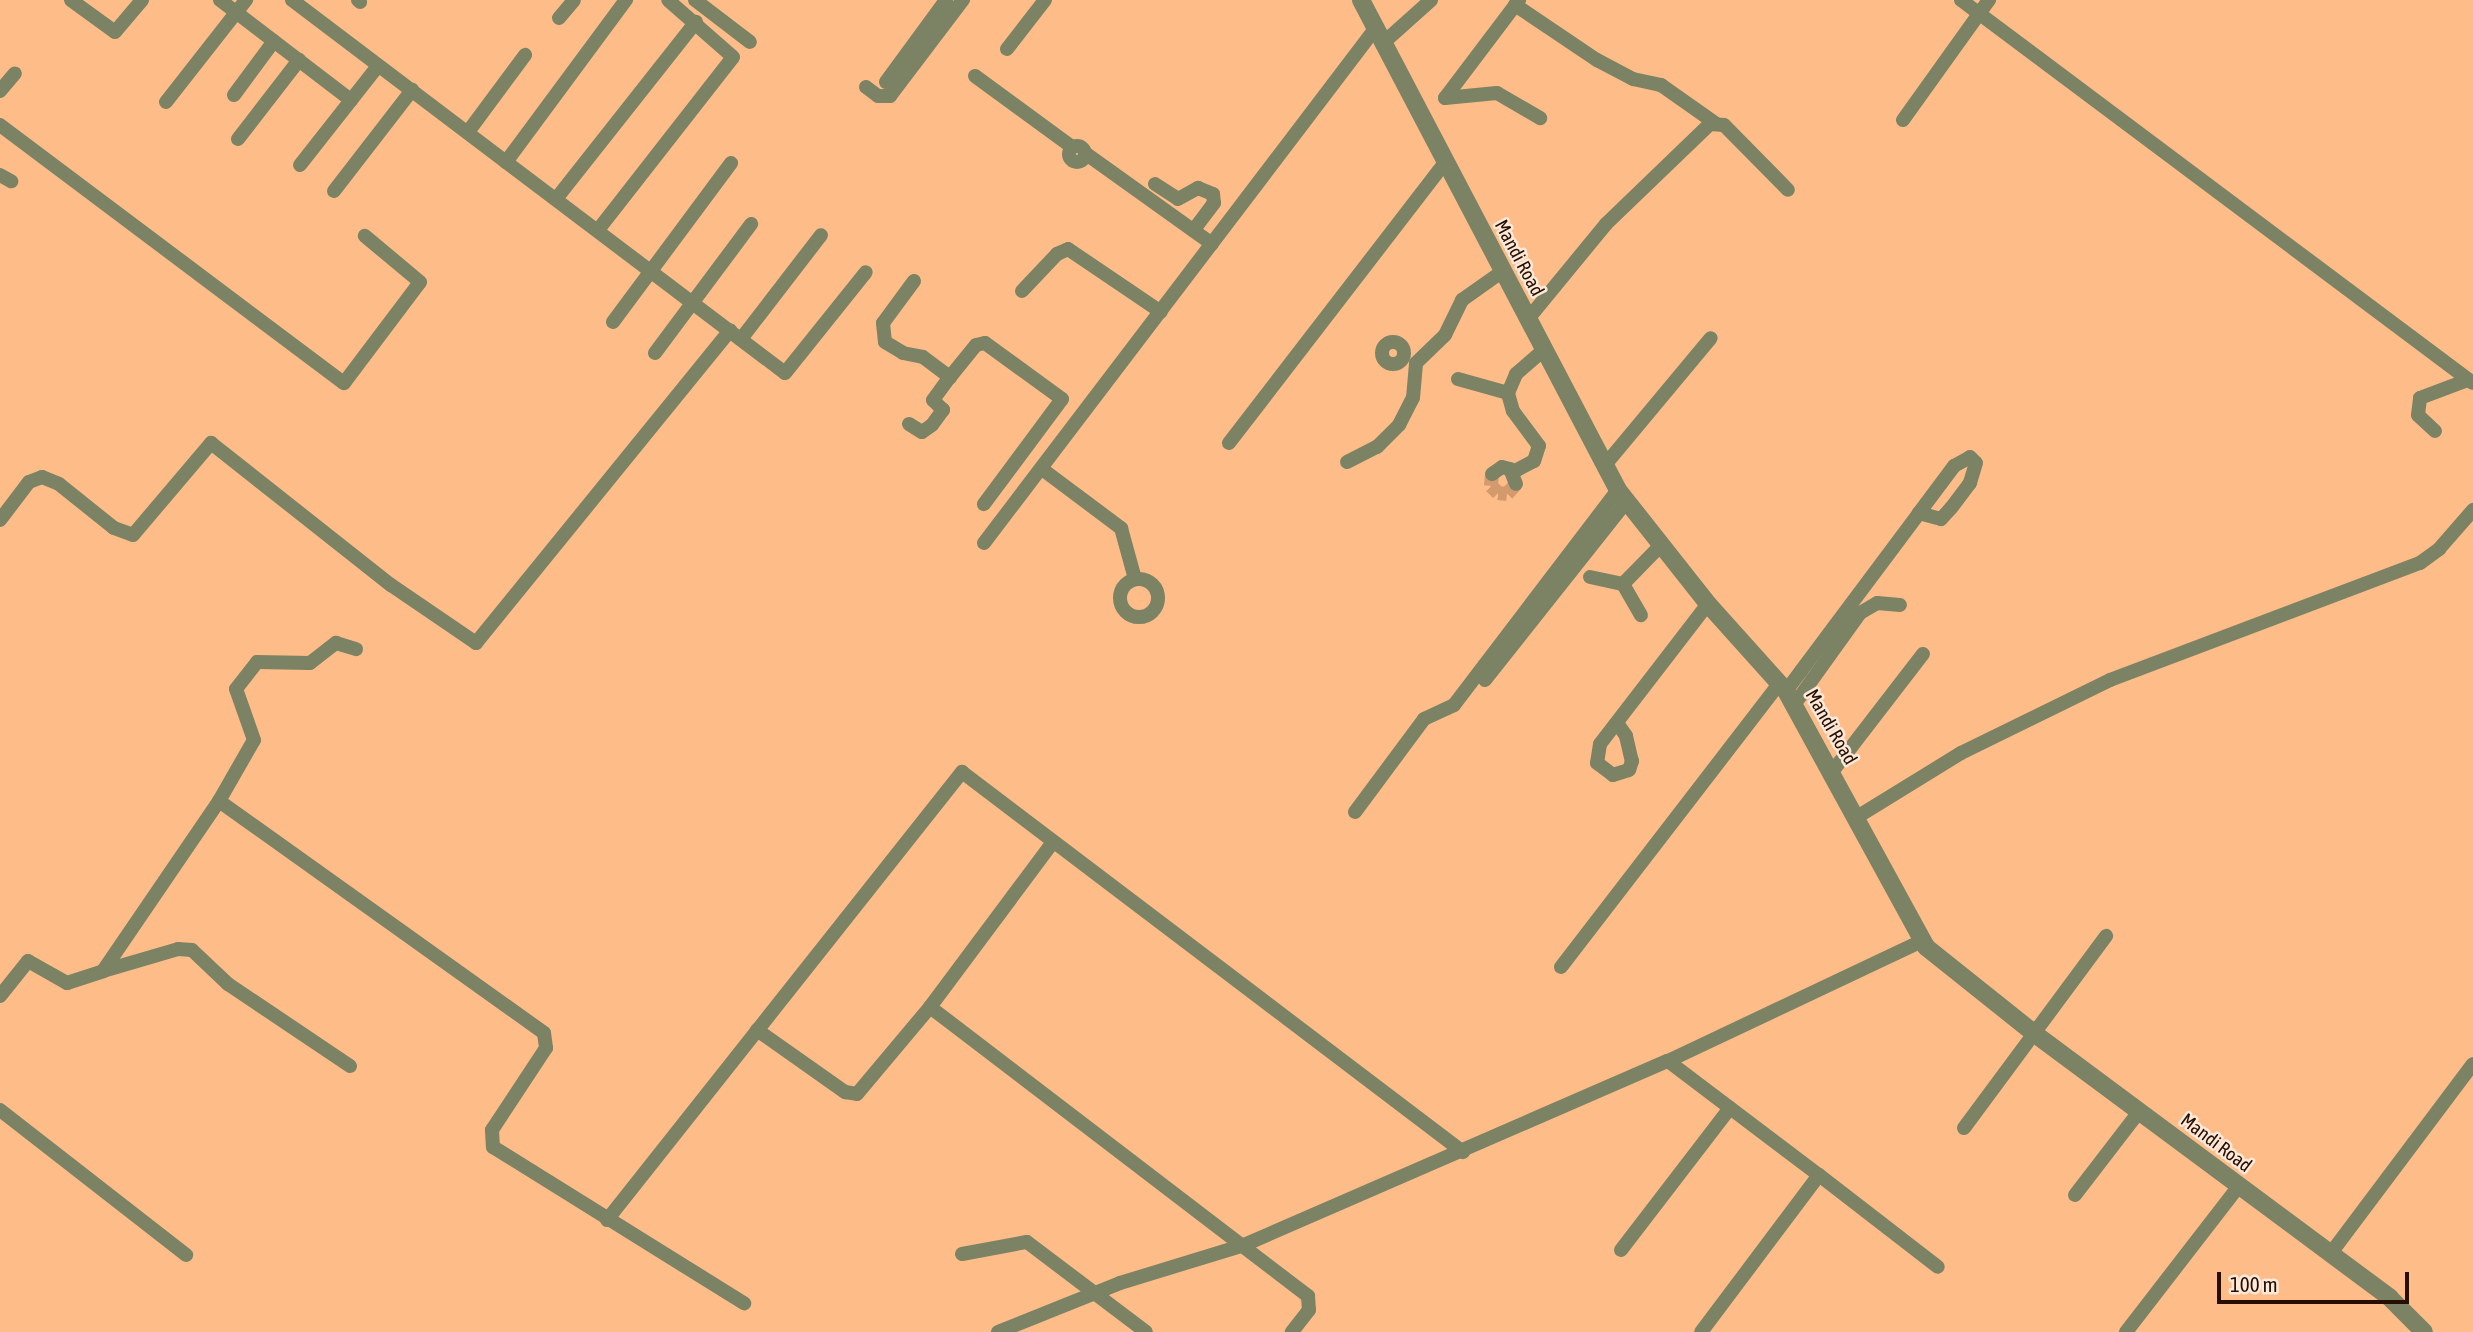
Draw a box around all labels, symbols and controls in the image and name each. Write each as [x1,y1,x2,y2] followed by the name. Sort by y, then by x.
[1489,216,1549,300] street label: Mandi Road
[1800,685,1862,769] street label: Mandi Road
[2176,1109,2256,1177] street label: Mandi Road
[2221,1258,2414,1302] scale bar
[2230,1272,2278,1296] text: 100 m

